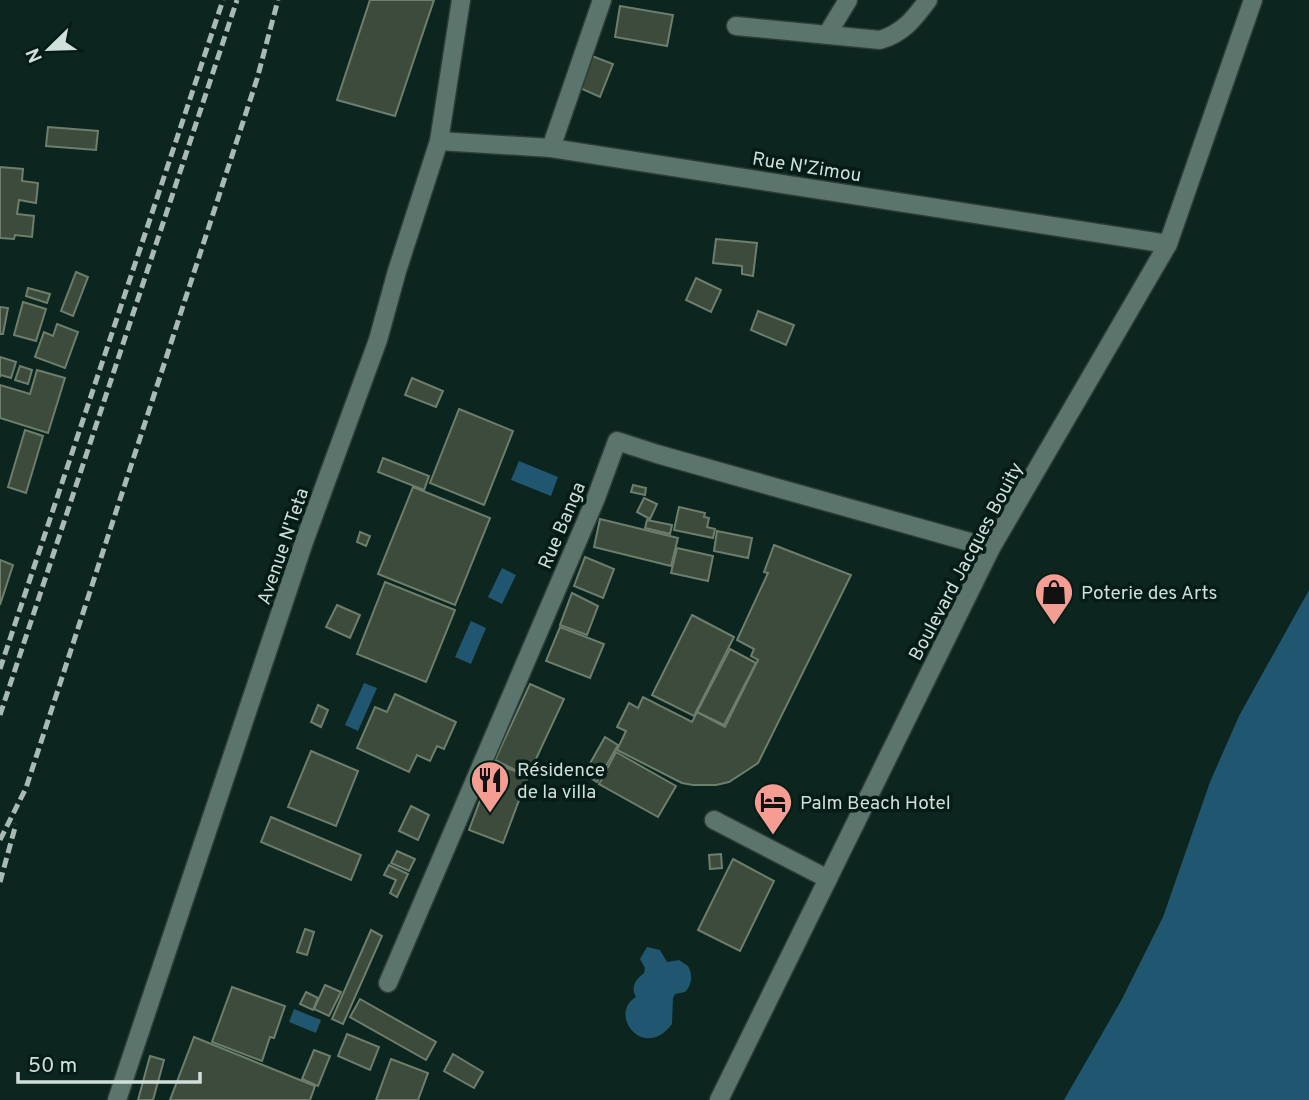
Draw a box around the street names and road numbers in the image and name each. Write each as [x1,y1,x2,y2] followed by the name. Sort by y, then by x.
[750,148,863,188] street label: Rue N'Zimou
[904,459,1029,665] street label: Boulevard Jacques Bouity
[534,479,592,573] street label: Rue Banga
[253,485,315,608] street label: Avenue N'Teta

